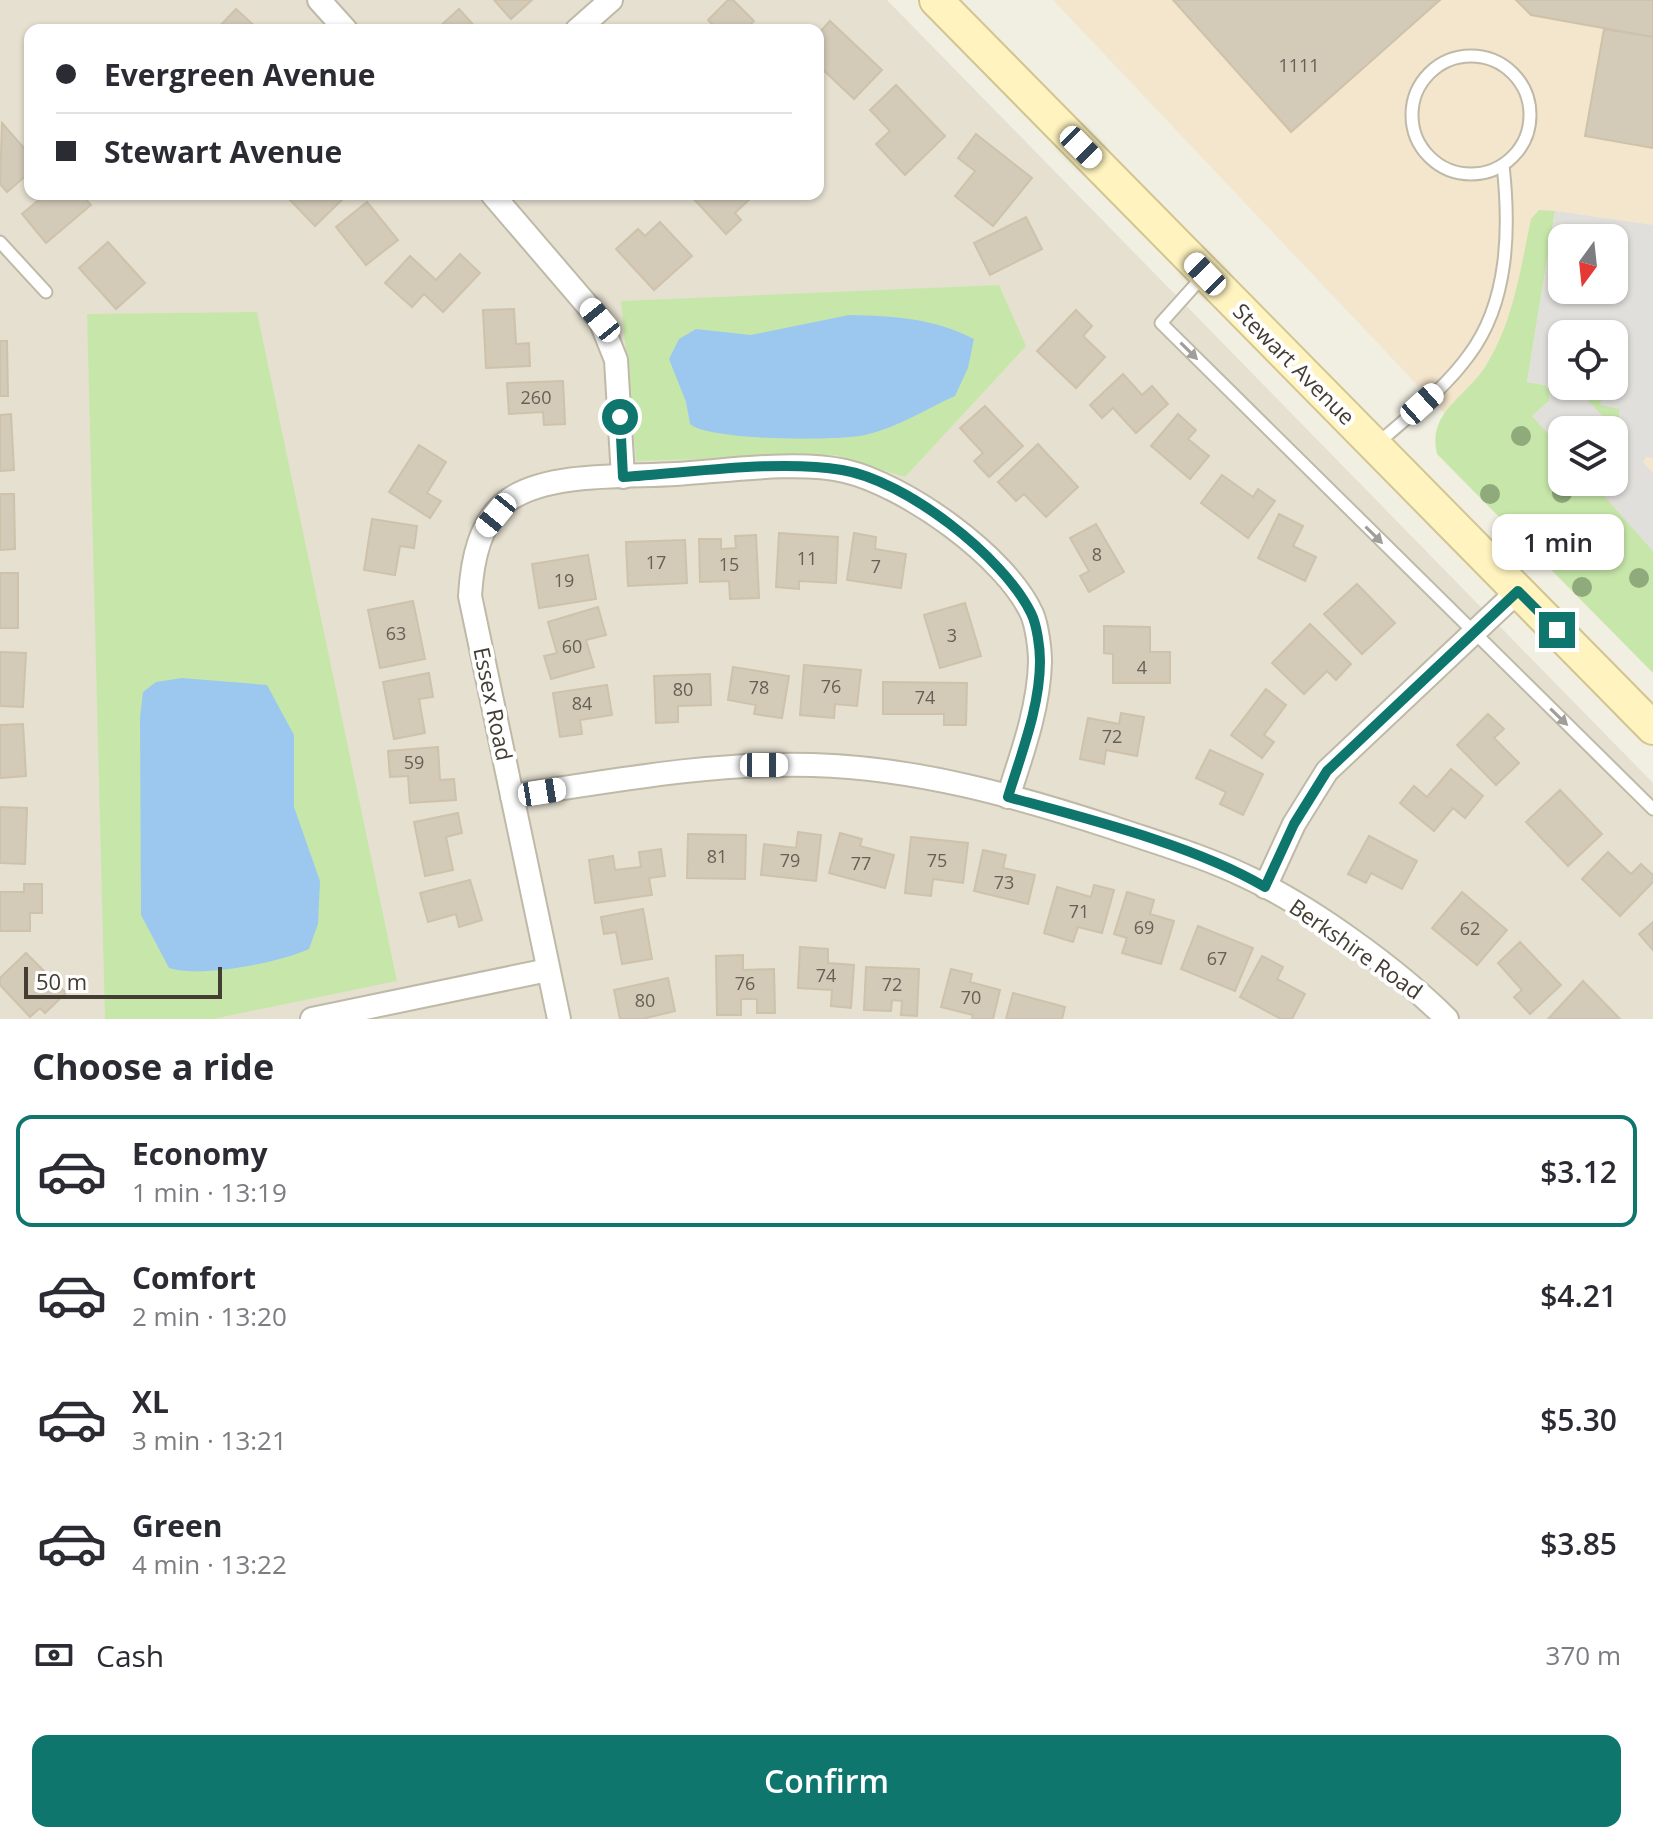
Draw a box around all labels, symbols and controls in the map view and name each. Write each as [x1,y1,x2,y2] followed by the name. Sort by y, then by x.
[1278,53,1320,77] house number: 1111
[104,54,375,95] text: Evergreen Avenue
[1056,122,1106,172] car
[104,131,342,172] text: Stewart Avenue
[1548,224,1628,304] north arrow
[1548,224,1628,496] map controls
[1180,248,1230,300] car
[576,294,624,346] car
[1227,296,1362,431] street label: Stewart Avenue
[1548,320,1628,400] button: locate
[1179,341,1198,360] one-way arrow
[1396,379,1448,429] car
[521,385,551,409] house number: 260
[602,399,638,435] route start
[1548,416,1628,496] button: layers
[472,489,520,541] car
[1491,514,1623,570] callout: 1 min
[1523,524,1593,560] text: 1 min
[1364,525,1383,544] one-way arrow
[1092,542,1102,566] house number: 8
[797,546,817,570] house number: 11
[646,550,666,574] house number: 17
[719,552,739,576] house number: 15
[871,554,881,578] house number: 7
[554,568,574,592] house number: 19
[1539,612,1575,648] route end
[386,621,406,645] house number: 63
[947,623,957,647] house number: 3
[562,634,582,658] house number: 60
[467,644,521,763] street label: Essex Road
[1137,655,1147,679] house number: 4
[821,674,841,698] house number: 76
[749,675,769,699] house number: 78
[673,677,693,701] house number: 80
[915,685,935,709] house number: 74
[572,691,592,715] house number: 84
[1549,707,1568,726] one-way arrow
[1102,724,1122,748] house number: 72
[404,750,424,774] house number: 59
[740,753,788,777] car
[516,776,568,808] car
[707,844,727,868] house number: 81
[780,848,800,872] house number: 79
[927,848,947,872] house number: 75
[851,851,871,875] house number: 77
[994,870,1014,894] house number: 73
[1284,891,1429,1005] street label: Berkshire Road
[1069,899,1089,923] house number: 71
[1134,915,1154,939] house number: 69
[1460,916,1480,940] house number: 62
[1207,946,1227,970] house number: 67
[24,963,222,999] scale bar
[816,963,836,987] house number: 74
[36,966,87,996] text: 50 m
[735,971,755,995] house number: 76
[882,972,902,996] house number: 72
[961,985,981,1009] house number: 70
[635,988,655,1012] house number: 80
[32,1042,274,1091] text: Choose a ride
[132,1133,268,1174] text: Economy
[36,1135,108,1207] icon: car
[1540,1151,1617,1192] text: $3.12
[132,1174,287,1210] text: 1 min · 13:19
[132,1257,256,1298] text: Comfort
[36,1259,108,1331] icon: car
[1540,1275,1617,1316] text: $4.21
[132,1298,287,1334] text: 2 min · 13:20
[132,1381,169,1422] text: XL
[36,1383,108,1455] icon: car
[1540,1399,1617,1440] text: $5.30
[132,1422,287,1458] text: 3 min · 13:21
[132,1505,223,1546] text: Green
[36,1507,108,1579] icon: car
[1540,1523,1617,1564] text: $3.85
[132,1546,287,1582] text: 4 min · 13:22
[32,1633,76,1677] icon: cash
[96,1635,164,1676] text: Cash
[1546,1637,1621,1673] text: 370 m
[32,1735,1621,1827] button: Confirm

